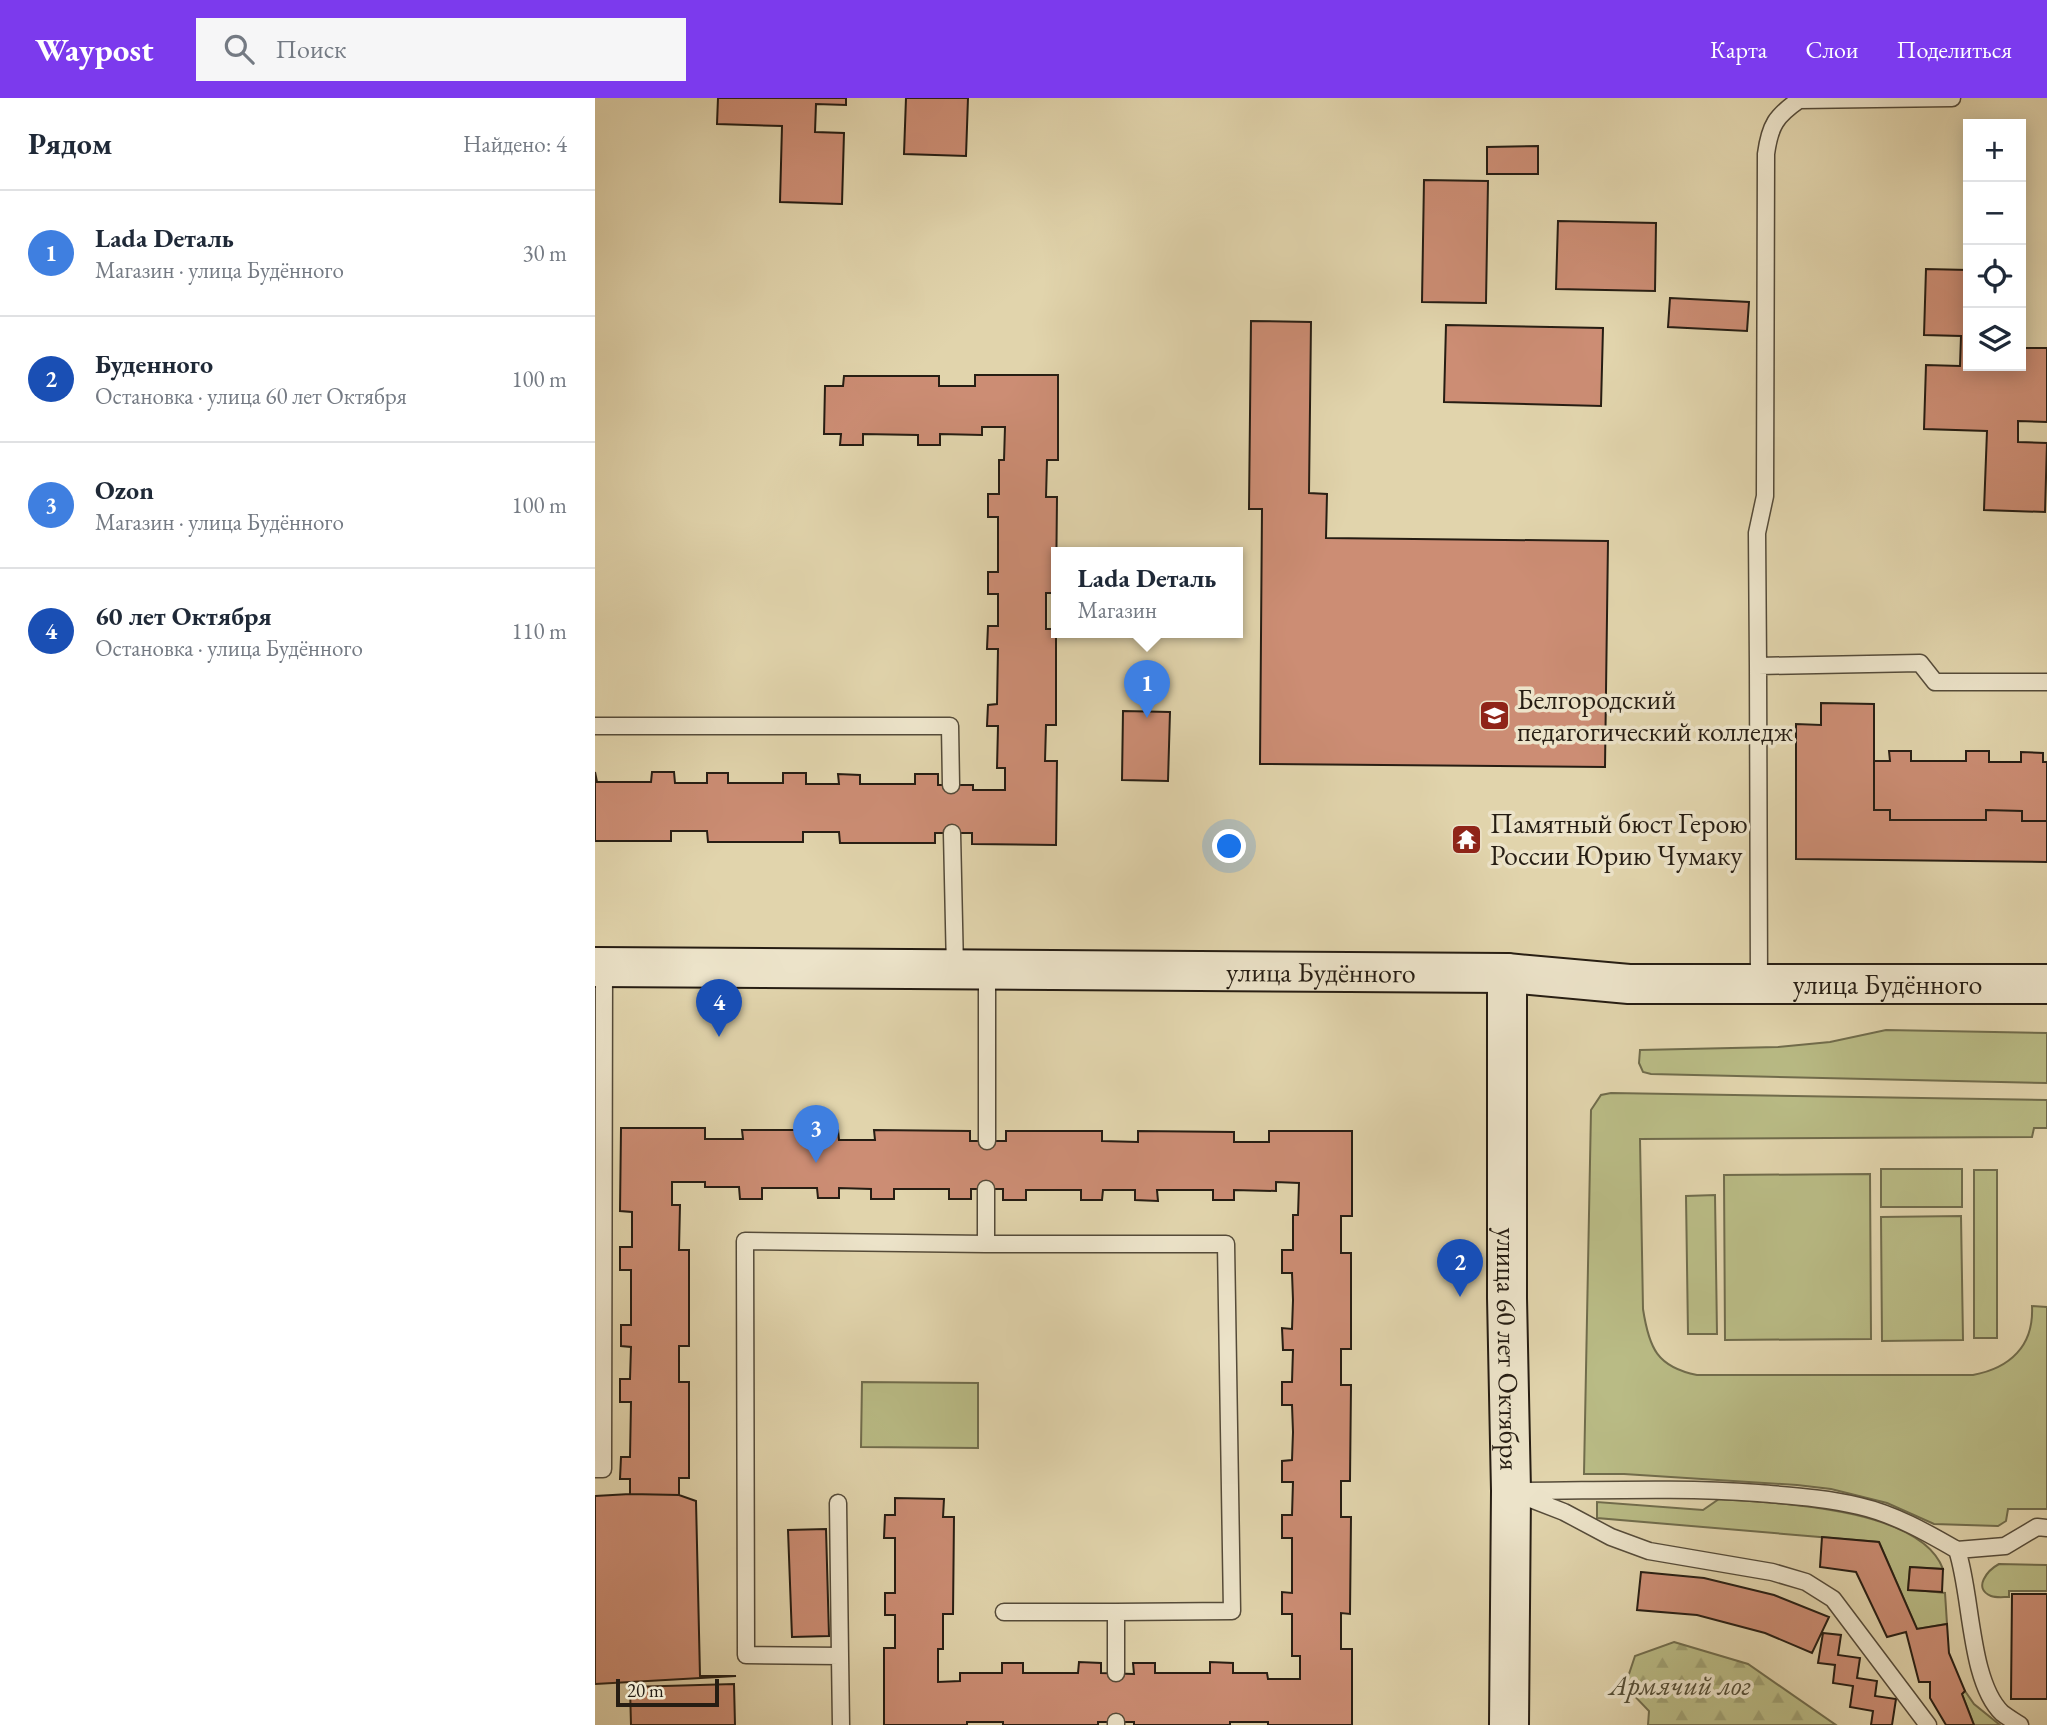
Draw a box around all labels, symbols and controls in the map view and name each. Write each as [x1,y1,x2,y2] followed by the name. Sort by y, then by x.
[196,18,686,81] search box
[35,28,154,71] text: Waypost
[220,30,258,68] icon: search
[276,32,346,66] text: Поиск
[1710,34,1767,65] text: Карта
[1805,34,1859,65] text: Слои
[1897,34,2012,65] text: Поделиться
[1963,119,2026,371] map controls
[1963,119,2026,182] button: +
[28,124,112,163] text: Рядом
[463,129,567,159] text: Найдено: 4
[1963,182,2026,245] button: −
[95,221,234,255] text: Lada Dеталь
[45,238,57,268] text: 1
[522,238,567,268] text: 30 m
[1963,245,2026,308] button: locate
[95,255,344,285] text: Магазин · улица Будённого
[1963,308,2026,371] button: layers
[95,347,213,381] text: Буденного
[45,364,57,394] text: 2
[511,364,567,394] text: 100 m
[95,381,407,411] text: Остановка · улица 60 лет Октября
[95,473,154,507] text: Ozon
[45,490,57,520] text: 3
[511,490,567,520] text: 100 m
[95,507,344,537] text: Магазин · улица Будённого
[1051,547,1243,638] popup
[1078,561,1216,595] text: Lada Dеталь
[1078,595,1157,625] text: Магазин
[95,599,272,633] text: 60 лет Октября
[45,616,57,646] text: 4
[511,616,567,646] text: 110 m
[95,633,363,663] text: Остановка · улица Будённого
[1124,660,1170,718] pin: 1
[1517,681,1794,749] place label: Белгородский педагогический колледж
[1477,698,1511,732] school or university icon: Белгородский педагогический колледж
[1490,805,1748,873] place label: Памятный бюст Герою России Юрию Чумаку
[1450,822,1484,856] temple icon: Памятный бюст Герою России Юрию Чумаку
[1212,829,1246,863] your location
[1226,953,1416,990] street label: улица Будённого
[1793,966,1982,1002] street label: улица Будённого
[696,979,742,1037] pin: 4
[793,1105,839,1163] pin: 3
[1489,1227,1529,1471] street label: улица 60 лет Октября
[1437,1239,1483,1297] pin: 2
[1607,1667,1751,1703] park label: Армячий лог
[616,1676,719,1708] scale bar
[627,1678,664,1703] text: 20 m

